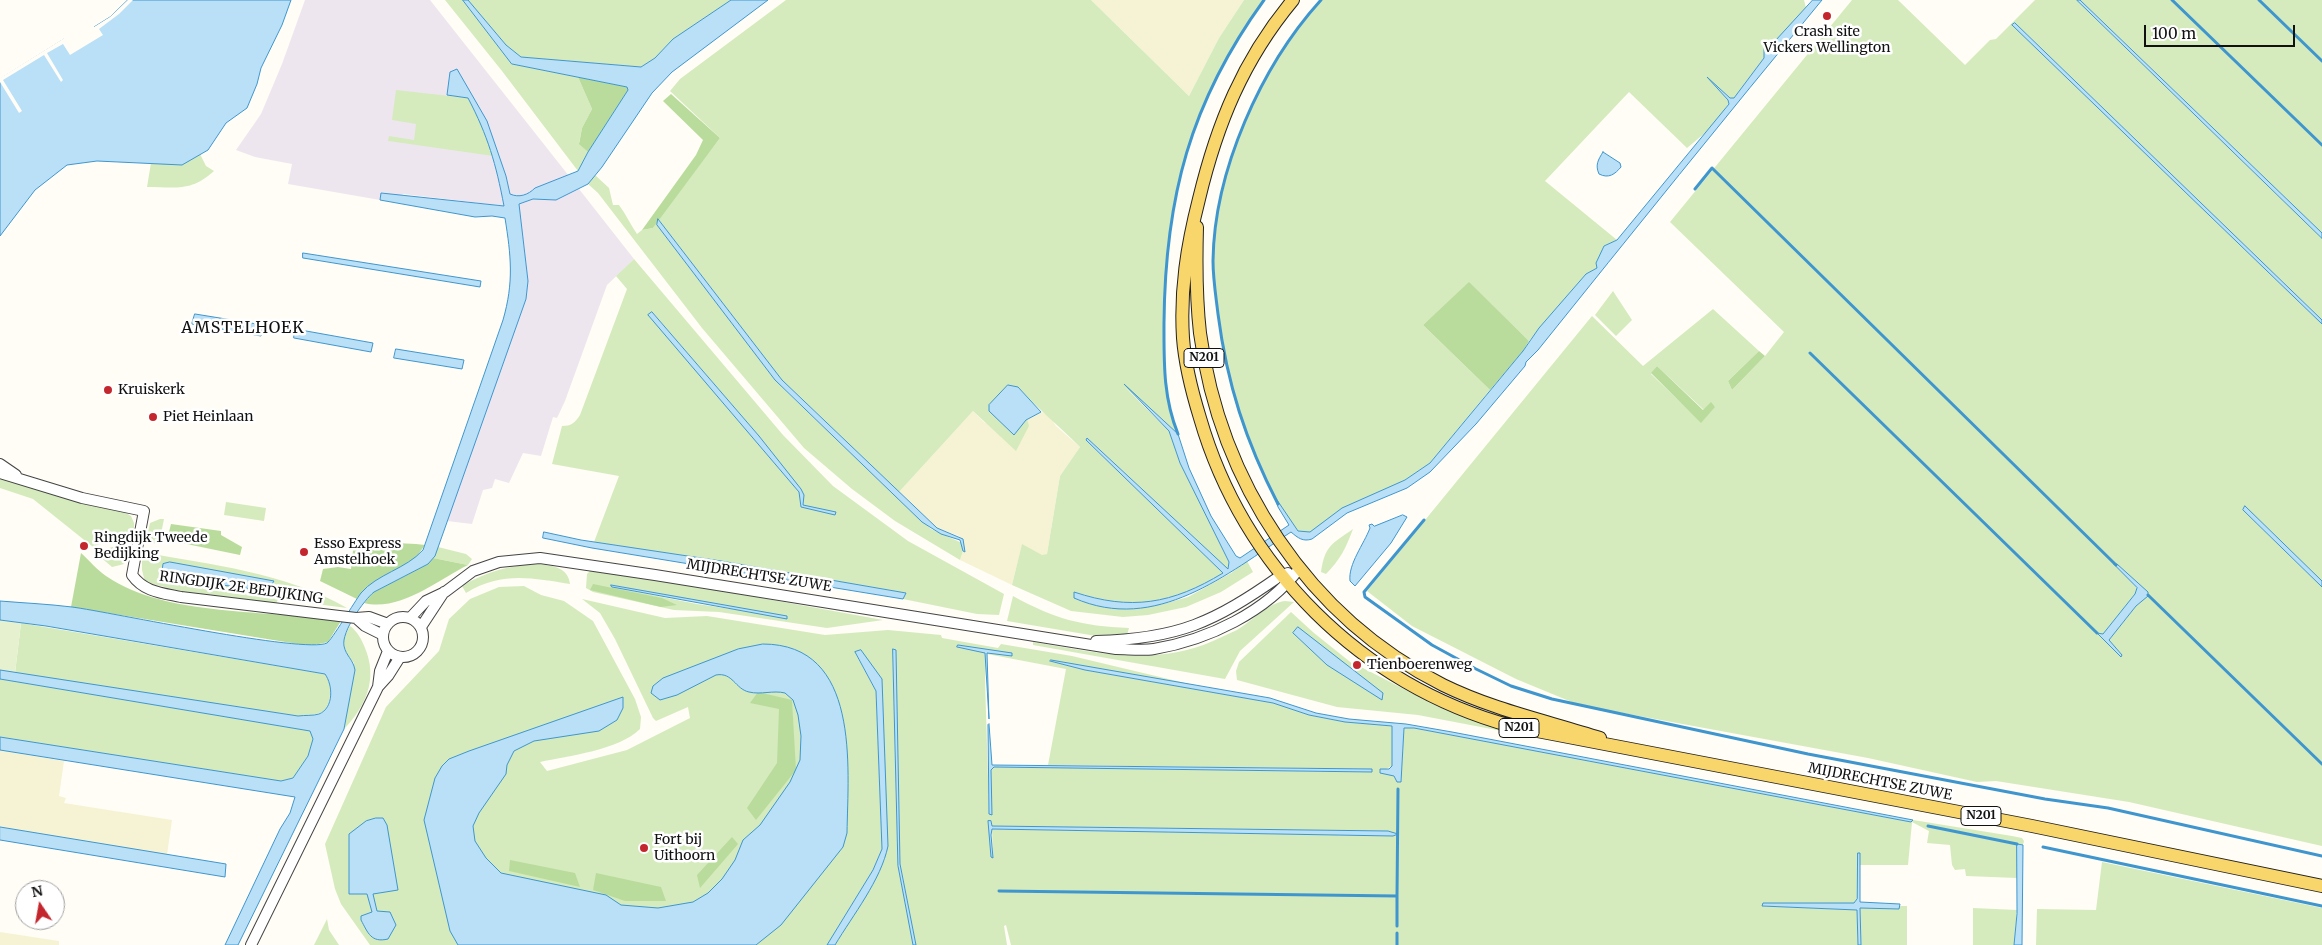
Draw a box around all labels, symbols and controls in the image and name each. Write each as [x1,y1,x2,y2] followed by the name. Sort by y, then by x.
[1821,10,1833,22] marker: Crash site Vickers Wellington
[2147,15,2298,47] scale bar
[1764,24,1890,56] place label: Crash site Vickers Wellington
[2152,24,2196,43] text: 100 m
[180,318,306,338] district label: AMSTELHOEK
[1184,348,1224,368] road number: N201
[118,382,185,398] place label: Kruiskerk
[102,384,114,396] marker: Kruiskerk
[163,409,253,425] place label: Piet Heinlaan
[147,411,159,423] marker: Piet Heinlaan
[94,530,207,562] place label: Ringdijk Tweede Bedijking
[314,536,401,568] place label: Esso Express Amstelhoek
[78,540,90,552] marker: Ringdijk Tweede Bedijking
[298,546,310,558] marker: Esso Express Amstelhoek
[685,556,833,596] street label: MIJDRECHTSE ZUWE
[158,568,324,608] street label: RINGDIJK 2E BEDIJKING
[1367,657,1472,673] place label: Tienboerenweg
[1351,659,1363,671] marker: Tienboerenweg
[1499,718,1539,738] road number: N201
[1807,760,1953,804] street label: MIJDRECHTSE ZUWE
[1961,806,2001,826] road number: N201
[654,832,715,864] place label: Fort bij Uithoorn
[638,842,650,854] marker: Fort bij Uithoorn
[15,880,65,930] north arrow
[30,881,44,901] text: N

